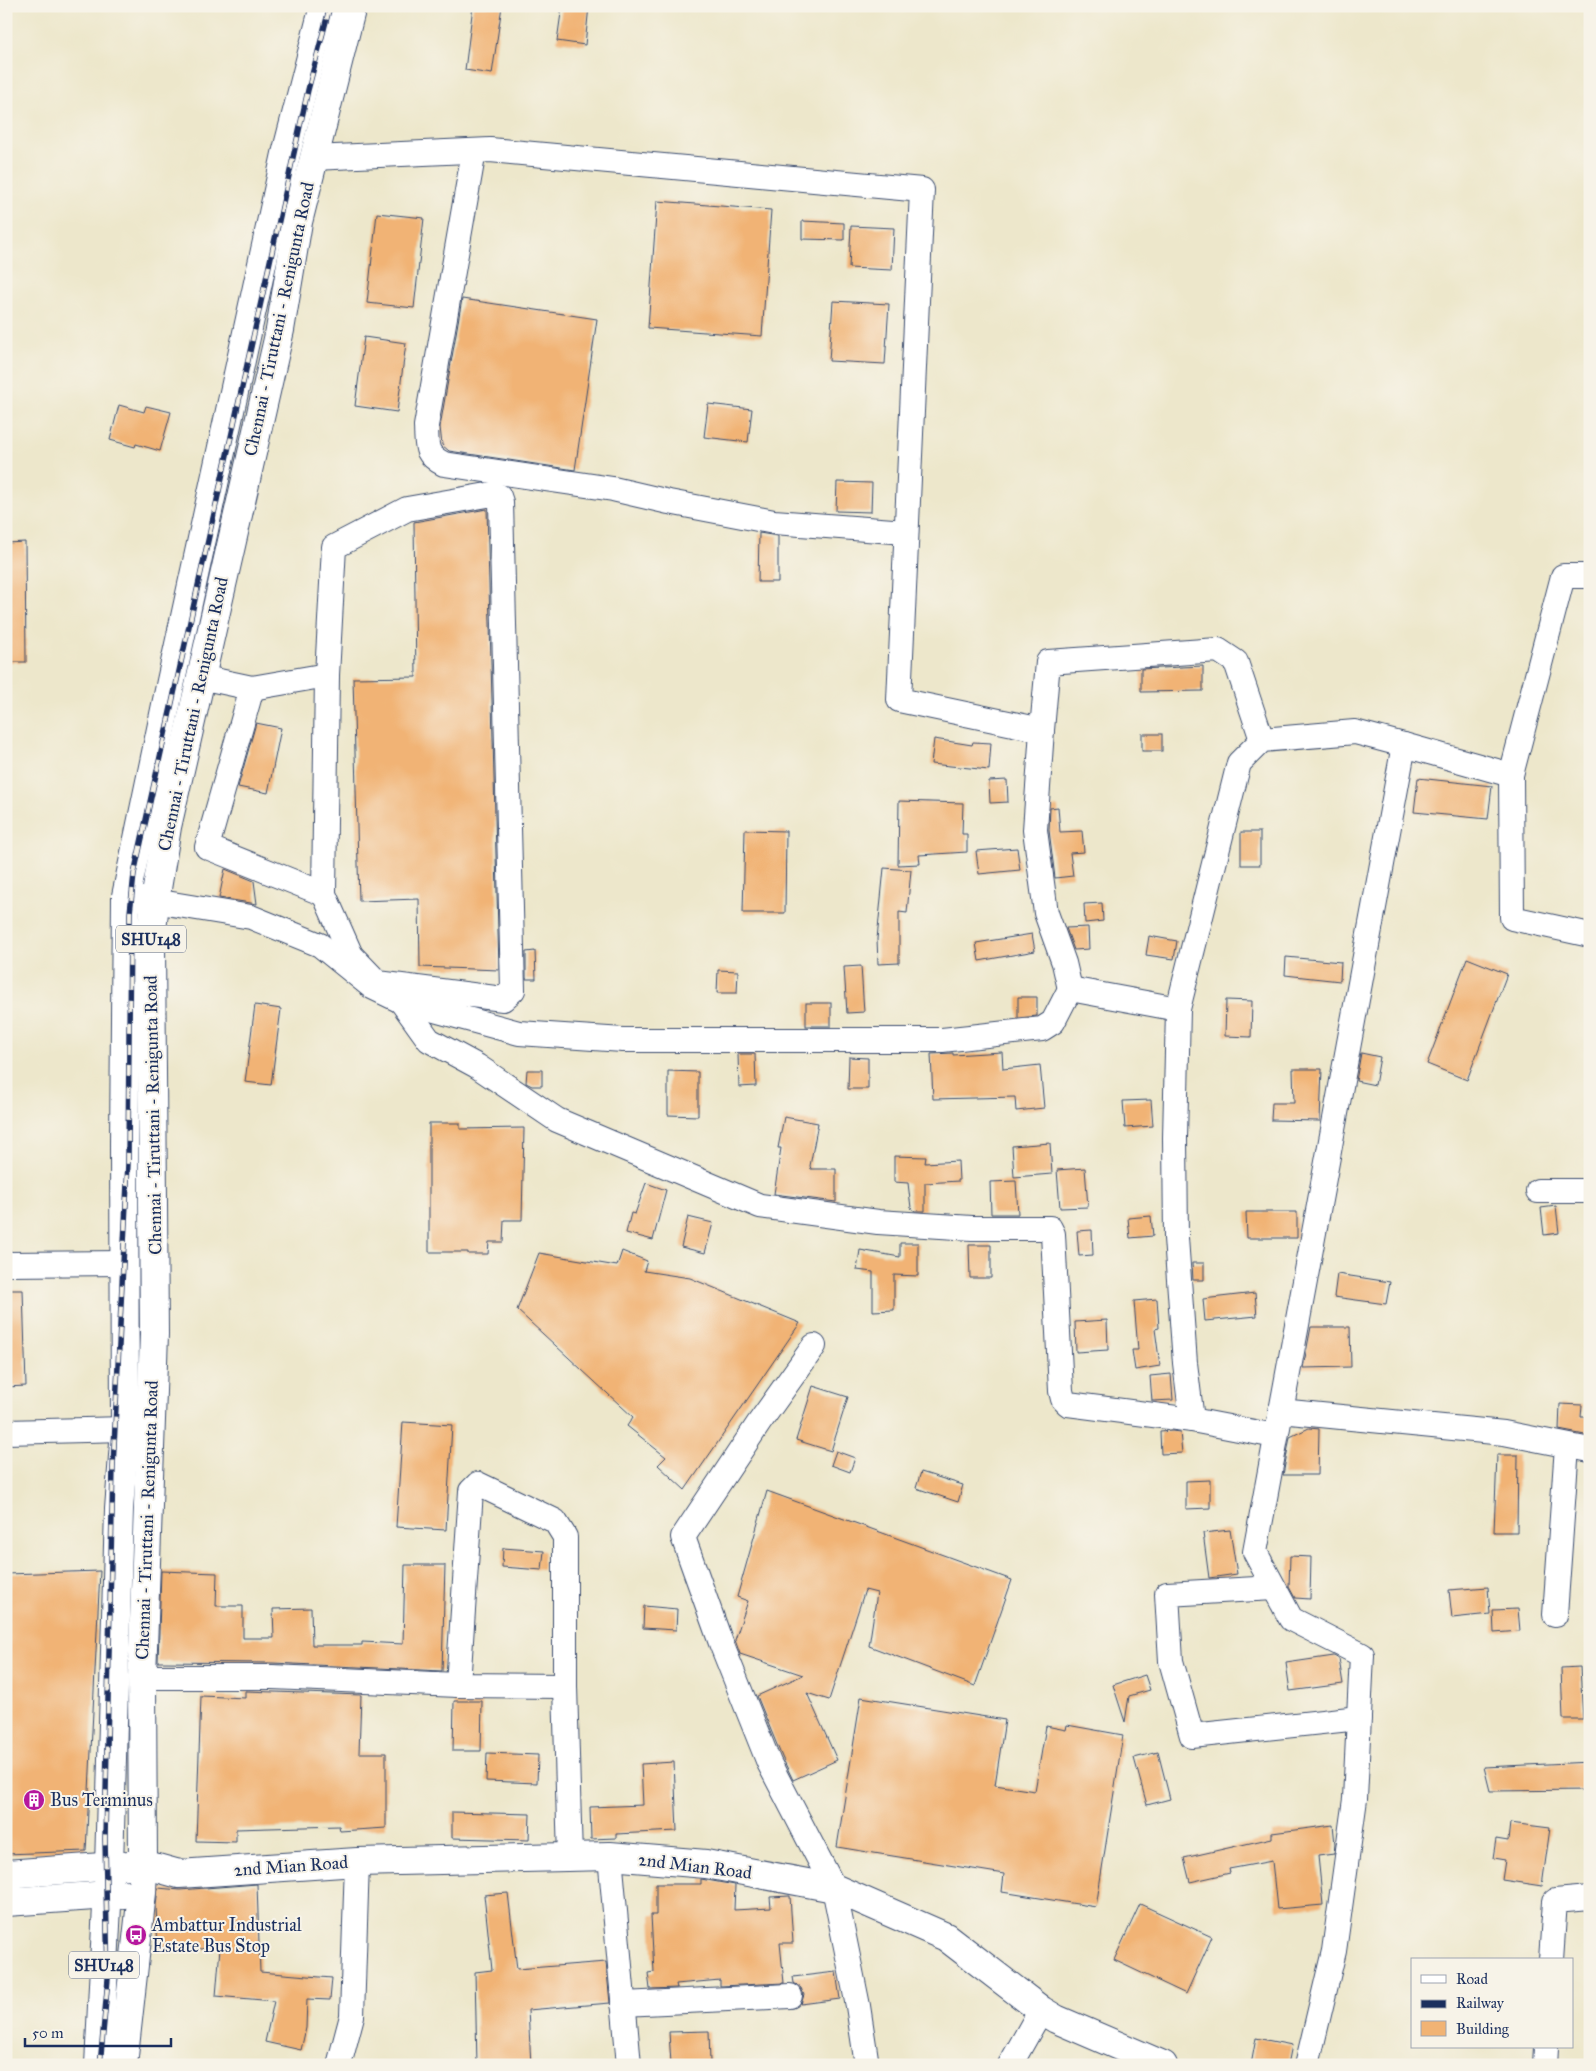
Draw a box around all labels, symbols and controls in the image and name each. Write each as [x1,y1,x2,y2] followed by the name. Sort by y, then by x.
[239,180,320,458] street label: Chennai - Tiruttani - Renigunta Road
[153,575,234,853] street label: Chennai - Tiruttani - Renigunta Road
[116,926,186,952] road number: SHU148
[140,975,167,1255] street label: Chennai - Tiruttani - Renigunta Road
[131,1380,164,1660] street label: Chennai - Tiruttani - Renigunta Road
[22,1788,46,1812] building icon: Bus Terminus
[50,1789,153,1811] place label: Bus Terminus
[637,1848,753,1884] street label: 2nd Mian Road
[233,1851,349,1881] street label: 2nd Mian Road
[151,1914,302,1957] place label: Ambattur Industrial Estate Bus Stop
[124,1923,148,1947] bus stop icon: Ambattur Industrial Estate Bus Stop
[69,1952,139,1978] road number: SHU148
[1411,1958,1574,2048] legend
[1456,1970,1488,1988] text: Road
[1456,1994,1505,2012] text: Railway
[25,2016,171,2048] scale bar
[1456,2020,1510,2038] text: Building
[32,2024,64,2042] text: 50 m

